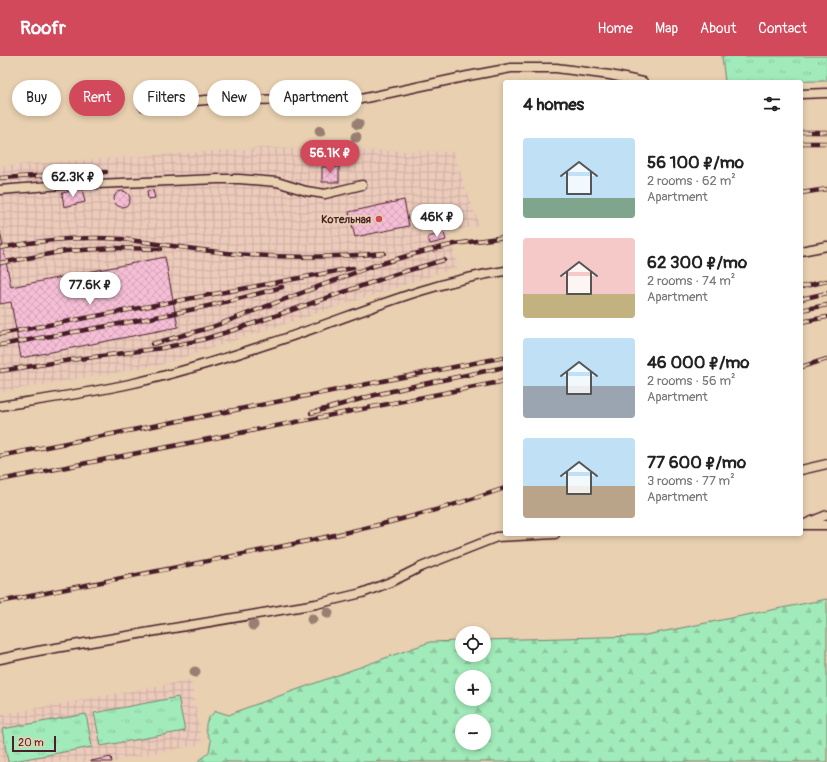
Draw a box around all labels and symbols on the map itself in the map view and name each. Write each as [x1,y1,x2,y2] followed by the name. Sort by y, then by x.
[293,140,367,174] pin: 56.1K ₽
[36,164,110,198] pin: 62.3K ₽
[409,204,465,238] pin: 46K ₽
[321,213,371,226] place label: Котельная
[374,214,384,224] marker: Котельная
[53,272,127,306] pin: 77.6K ₽
[12,734,56,753] scale bar

